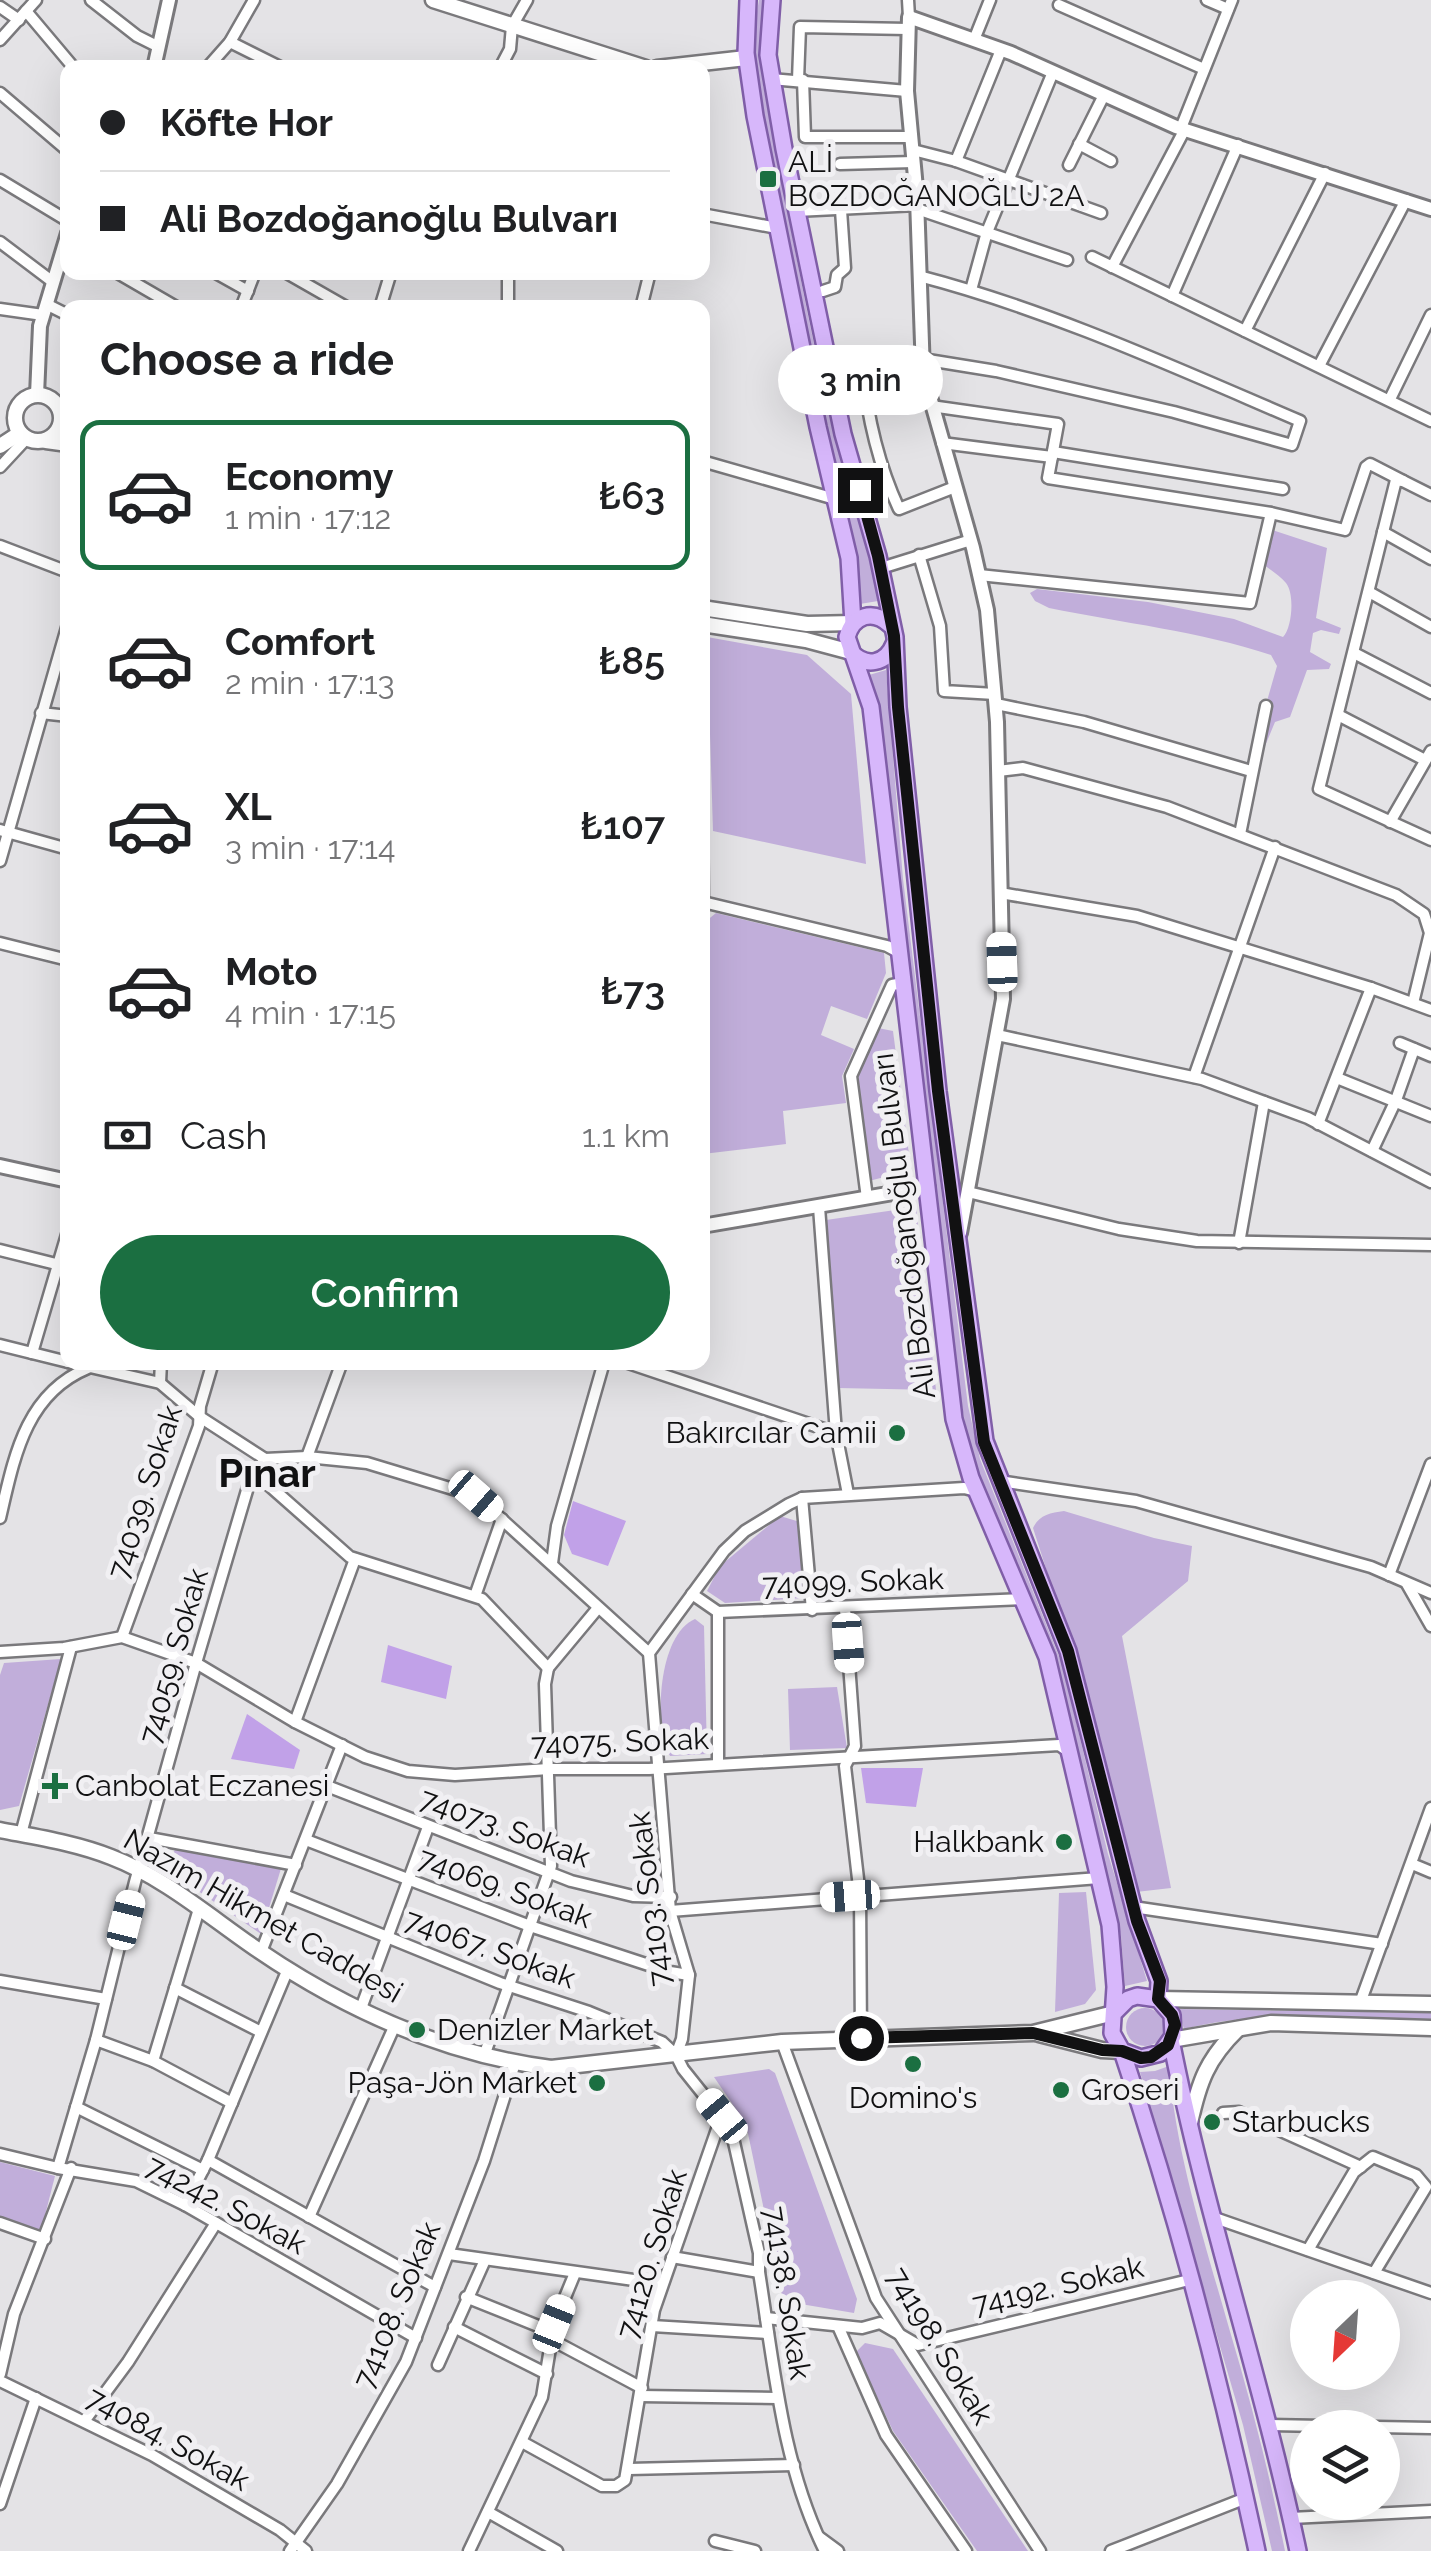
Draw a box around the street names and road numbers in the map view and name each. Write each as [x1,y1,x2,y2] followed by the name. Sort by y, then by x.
[865,1051,942,1401] street label: Ali Bozdoğanoğlu Bulvarı
[100,1401,189,1583] street label: 74039. Sokak
[761,1561,945,1602] street label: 74099. Sokak
[132,1564,215,1748] street label: 74059. Sokak
[530,1721,710,1762] street label: 74075. Sokak
[415,1781,595,1875] street label: 74073. Sokak
[621,1810,678,1988] street label: 74103. Sokak
[118,1821,409,2010] street label: Nazım Hikmet Caddesi
[413,1840,597,1935] street label: 74069. Sokak
[400,1901,580,1996] street label: 74067. Sokak
[140,2148,312,2261] street label: 74242. Sokak
[609,2165,694,2343] street label: 74120. Sokak
[757,2204,818,2382] street label: 74138. Sokak
[346,2216,447,2393] street label: 74108. Sokak
[969,2249,1147,2322] street label: 74192. Sokak
[880,2261,1001,2431] street label: 74198. Sokak
[81,2379,256,2498] street label: 74084. Sokak

